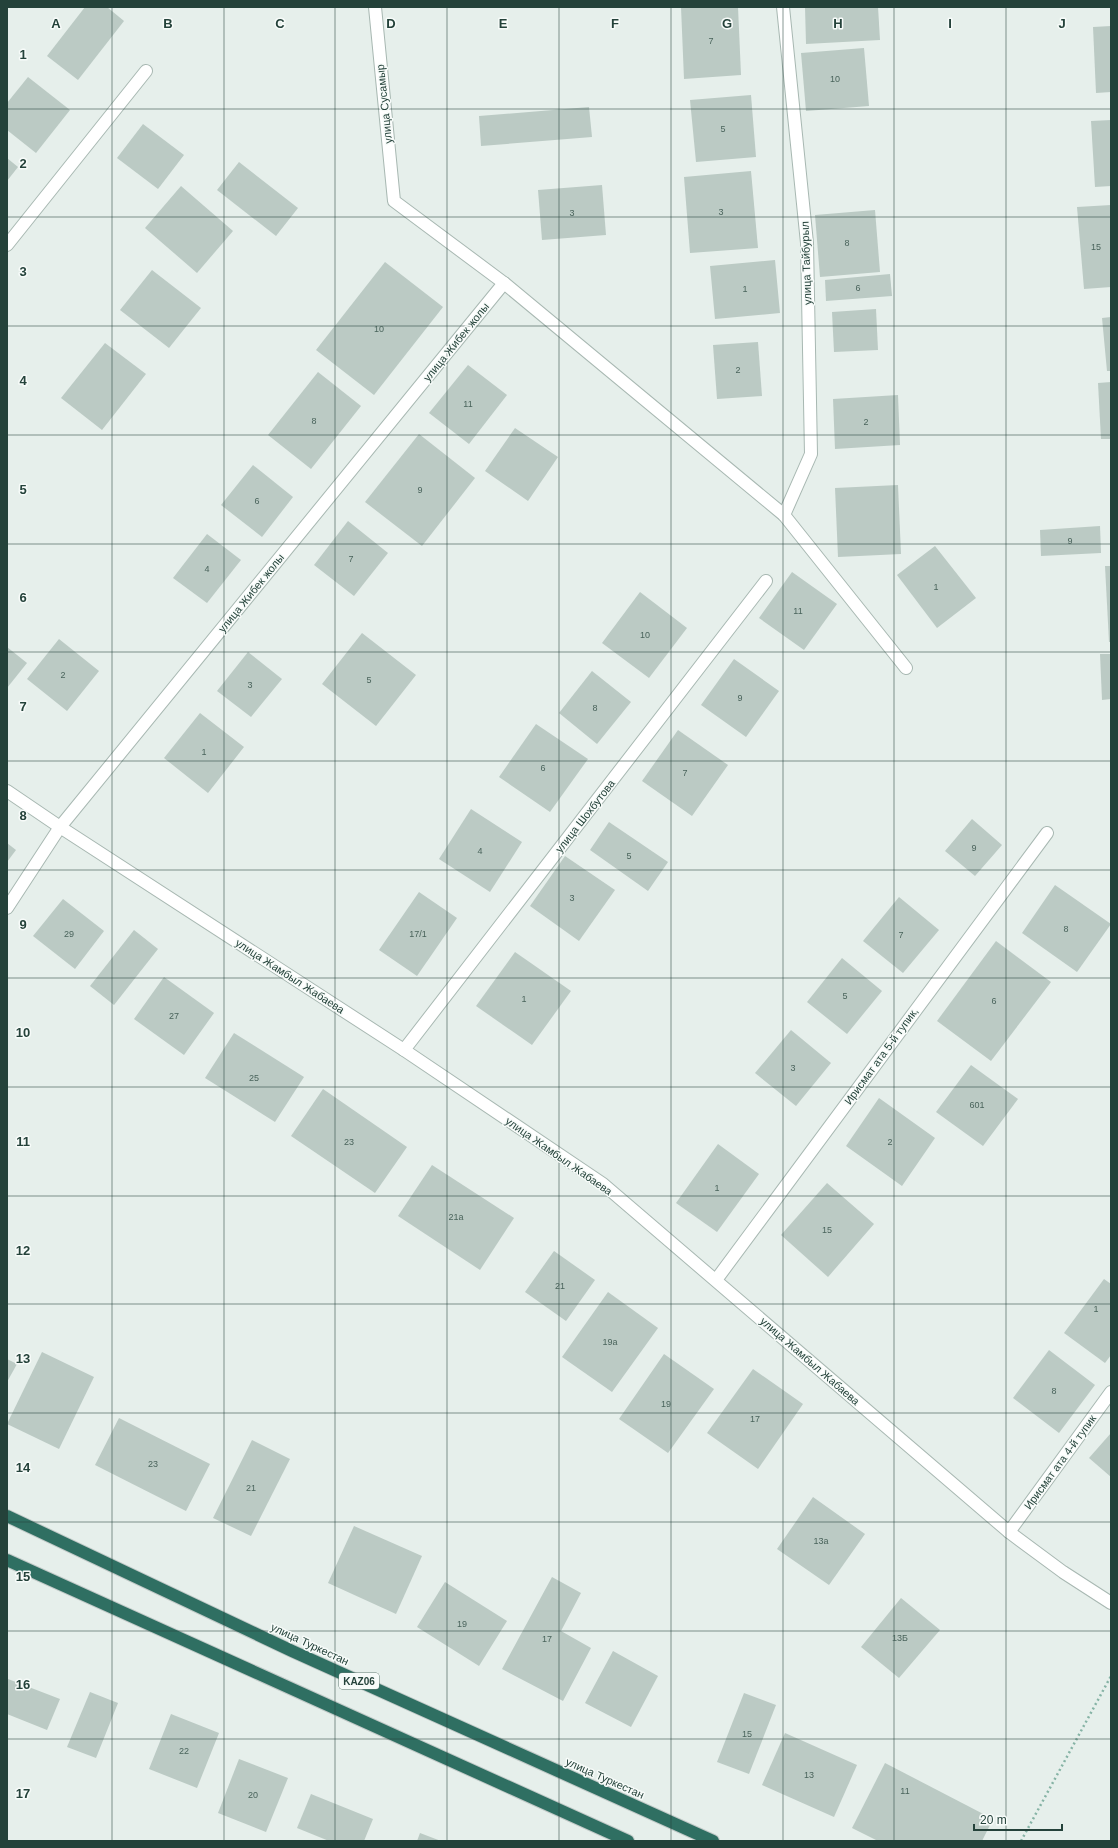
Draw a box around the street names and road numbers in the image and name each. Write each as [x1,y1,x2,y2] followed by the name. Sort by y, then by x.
[374,64,394,144] street label: улица Сусамыр
[799,221,813,305] street label: улица Тайбурыл
[421,300,491,384] street label: улица Жибек жолы
[216,551,286,635] street label: улица Жибек жолы
[553,776,618,855] street label: улица Шохбутова
[233,936,347,1016] street label: улица Жамбыл Жабаева
[842,1005,920,1107] street label: Ирисмат ата 5-й тупик,
[503,1115,615,1198] street label: улица Жамбыл Жабаева
[758,1315,863,1408] street label: улица Жамбыл Жабаева
[1022,1412,1098,1512] street label: Ирисмат ата 4-й тупик
[269,1621,351,1667] street label: улица Туркестан
[339,1673,379,1689] road number: KАZ06
[564,1755,646,1801] street label: улица Туркестан

